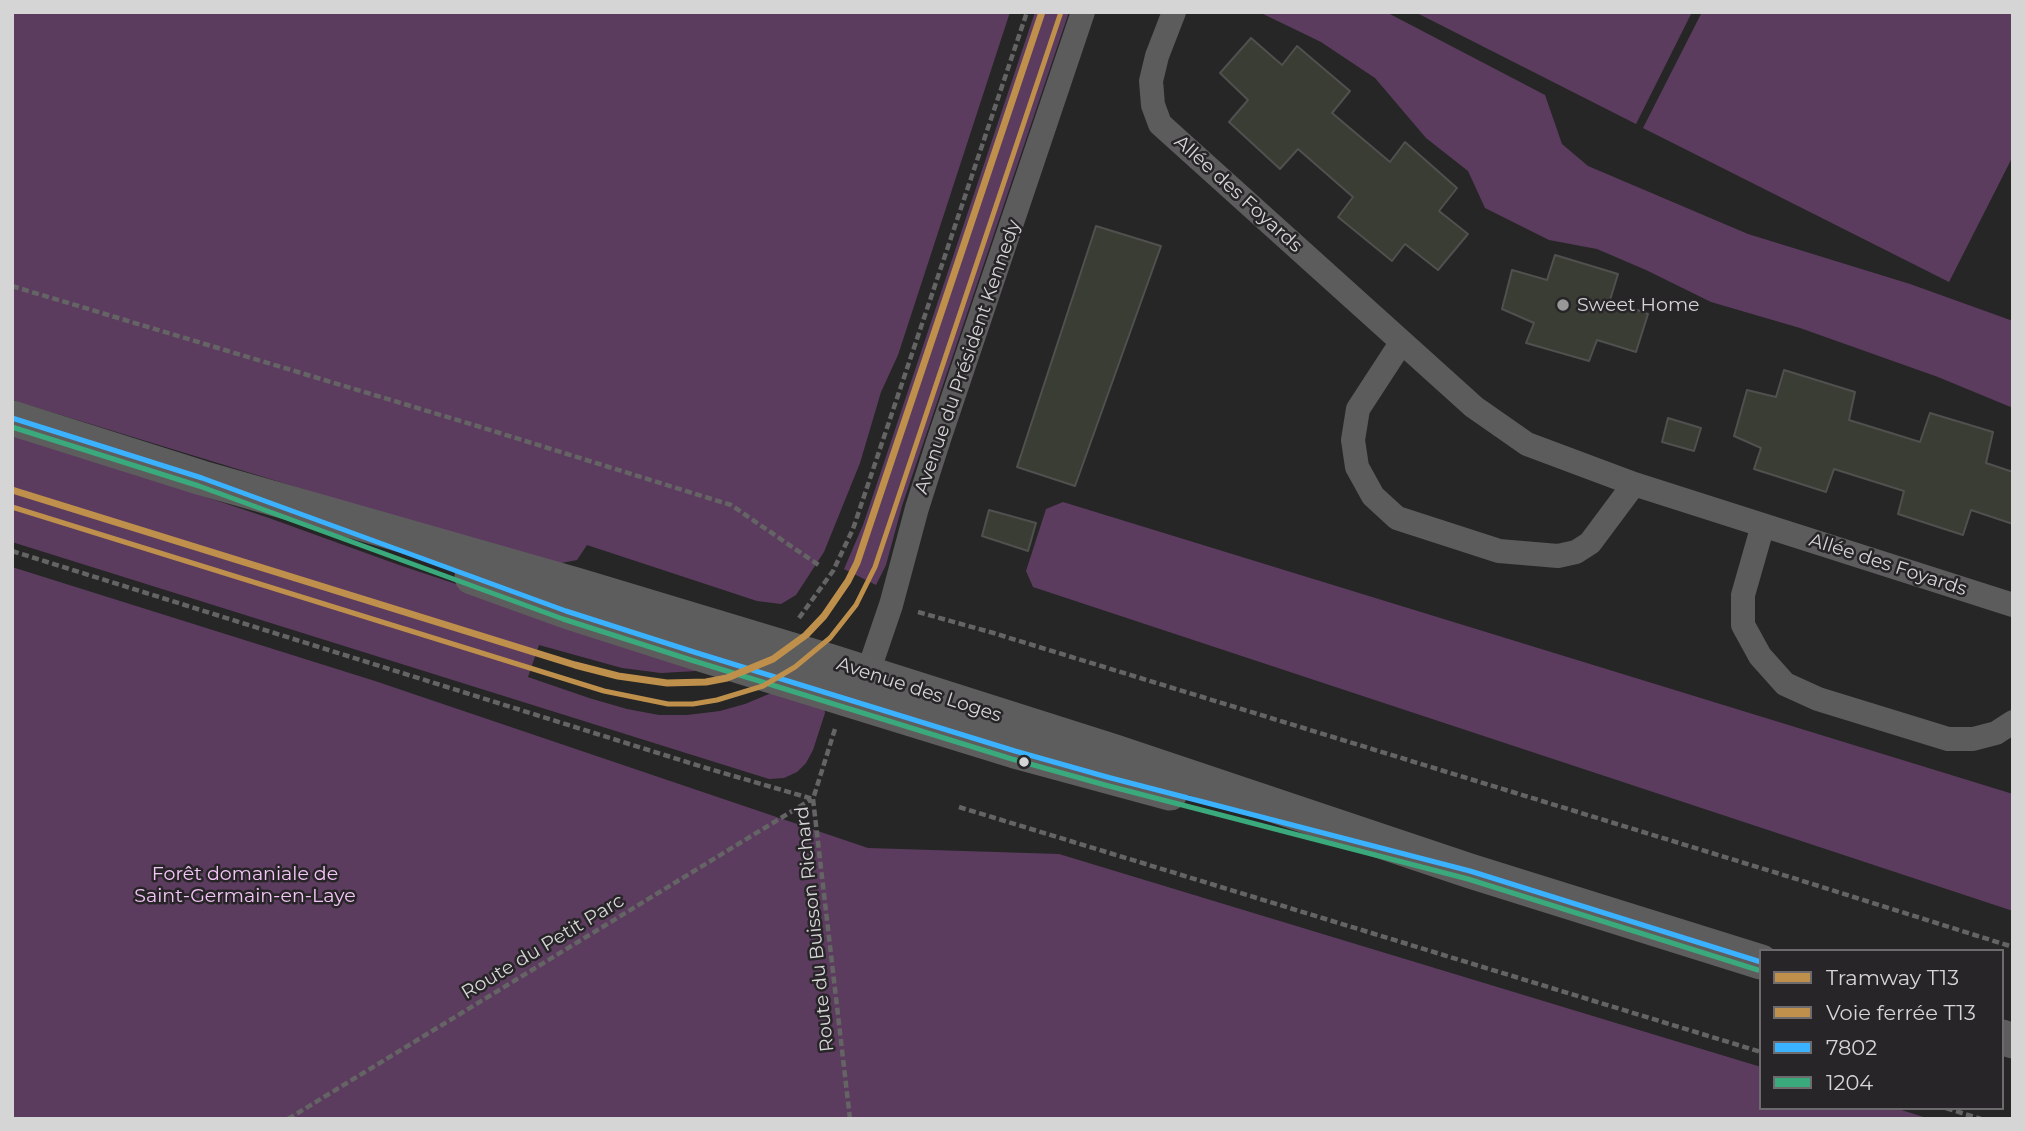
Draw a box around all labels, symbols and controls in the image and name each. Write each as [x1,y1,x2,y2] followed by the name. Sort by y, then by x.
[1169,131,1307,257] street label: Allée des Foyards
[910,217,1026,497] street label: Avenue du Président Kennedy
[1577,294,1700,316] place label: Sweet Home
[1555,297,1571,313] marker: Sweet Home
[1806,529,1970,601] street label: Allée des Foyards
[834,653,1004,727] street label: Avenue des Loges
[1017,755,1031,769] unlabelled marker
[791,805,839,1053] street label: Route du Buisson Richard
[134,863,356,907] park label: Forêt domaniale de Saint-Germain-en-Laye
[458,889,628,1005] street label: Route du Petit Parc
[1759,949,2004,1110] legend
[1826,965,1959,990] text: Tramway T13
[1826,1000,1976,1025] text: Voie ferrée T13
[1826,1035,1877,1060] text: 7802
[1826,1070,1873,1095] text: 1204

